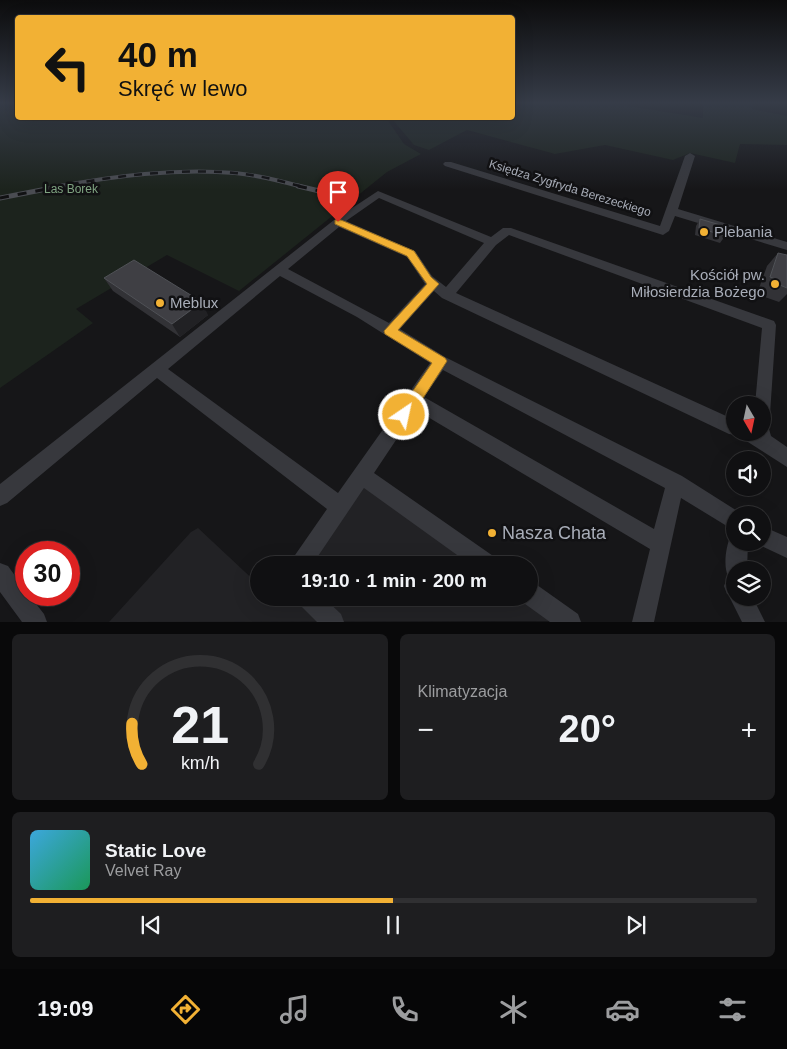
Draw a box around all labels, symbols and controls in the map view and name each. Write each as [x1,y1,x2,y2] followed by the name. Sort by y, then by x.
[35,35,100,100] icon: left
[118,35,198,74] text: 40 m
[118,76,248,101] text: Skręć w lewo
[487,157,653,219] street label: Księdza Zygfryda Berezeckiego
[317,171,359,222] pin
[324,178,352,206] icon: arrive
[44,182,99,196] park label: Las Borek
[714,223,773,240] place label: Plebania
[698,226,710,238] marker: Plebania
[631,266,765,300] place label: Kościół pw. Miłosierdzia Bożego
[769,278,781,290] marker: Kościół pw. Miłosierdzia Bożego
[170,294,219,311] place label: Meblux
[154,297,166,309] marker: Meblux
[377,388,429,440] position arrow
[726,396,771,441] north arrow
[726,396,771,606] map controls
[726,451,771,496] button: sound
[726,506,771,551] button: search
[502,523,607,543] place label: Nasza Chata
[486,527,498,539] marker: Nasza Chata
[15,541,80,606] speed limit sign: 30
[726,561,771,606] button: layers
[301,570,487,591] text: 19:10 · 1 min · 200 m
[418,683,507,700] text: Klimatyzacja
[171,696,229,754] text: 21
[559,708,616,750] text: 20°
[418,714,434,745] text: −
[741,714,757,745] text: +
[180,753,219,773] text: km/h
[105,840,206,861] text: Static Love
[105,862,181,879] text: Velvet Ray
[137,911,165,939] icon: previous
[379,911,407,939] icon: pause
[622,911,650,939] icon: next
[168,992,203,1027] icon: directions
[277,992,312,1027] icon: music
[387,992,422,1027] icon: phone
[496,992,531,1027] icon: climate
[605,992,640,1027] icon: car
[715,992,750,1027] icon: filters
[37,996,93,1021] text: 19:09

